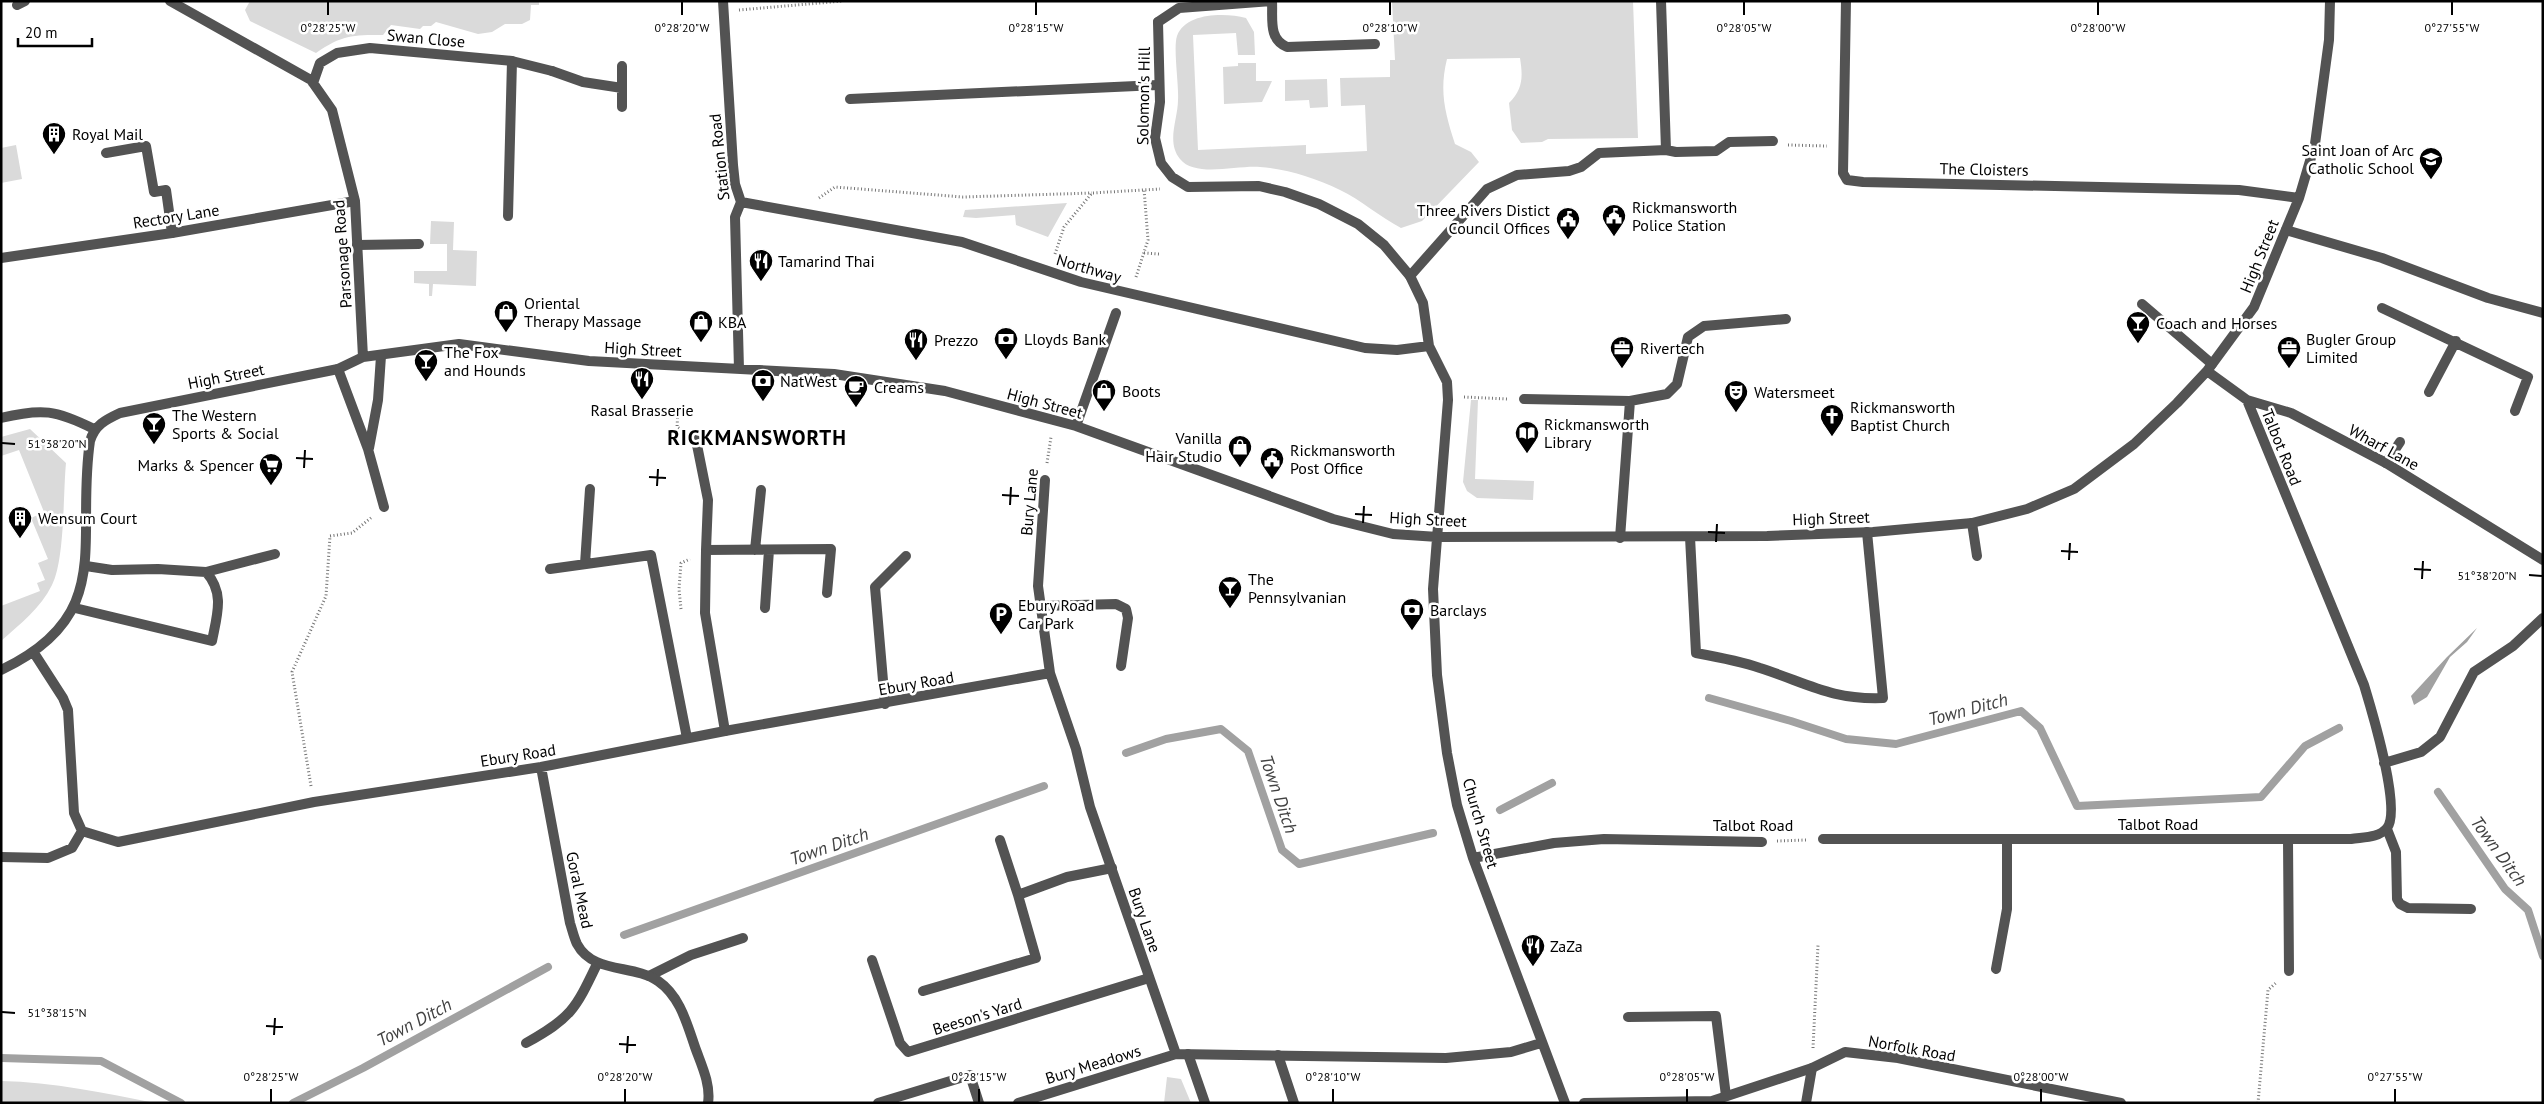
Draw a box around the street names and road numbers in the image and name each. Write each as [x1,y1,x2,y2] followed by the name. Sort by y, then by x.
[386,25,466,51] street label: Swan Close
[1132,46,1154,145] street label: Solomon's Hill
[705,113,733,201] street label: Station Road
[1939,158,2029,180] street label: The Cloisters
[131,199,221,233] street label: Rectory Lane
[328,199,356,309] street label: Parsonage Road
[2235,216,2283,296] street label: High Street
[1054,249,1124,287] street label: Northway
[604,337,683,361] street label: High Street
[186,359,267,393] street label: High Street
[1005,383,1086,423] street label: High Street
[2258,406,2306,488] street label: Talbot Road
[2345,419,2423,475] street label: Wharf Lane
[1016,468,1042,536] street label: Bury Lane
[1389,507,1468,531] street label: High Street
[1792,507,1871,529] street label: High Street
[877,667,955,699] street label: Ebury Road
[479,739,557,771] street label: Ebury Road
[1459,776,1504,871] street label: Church Street
[2118,814,2198,834] street label: Talbot Road
[1713,815,1793,835] street label: Talbot Road
[562,850,598,930] street label: Goral Mead
[1125,885,1165,955] street label: Bury Lane
[930,993,1024,1039] street label: Beeson's Yard
[1867,1030,1957,1066] street label: Norfolk Road
[1043,1040,1143,1088] street label: Bury Meadows

